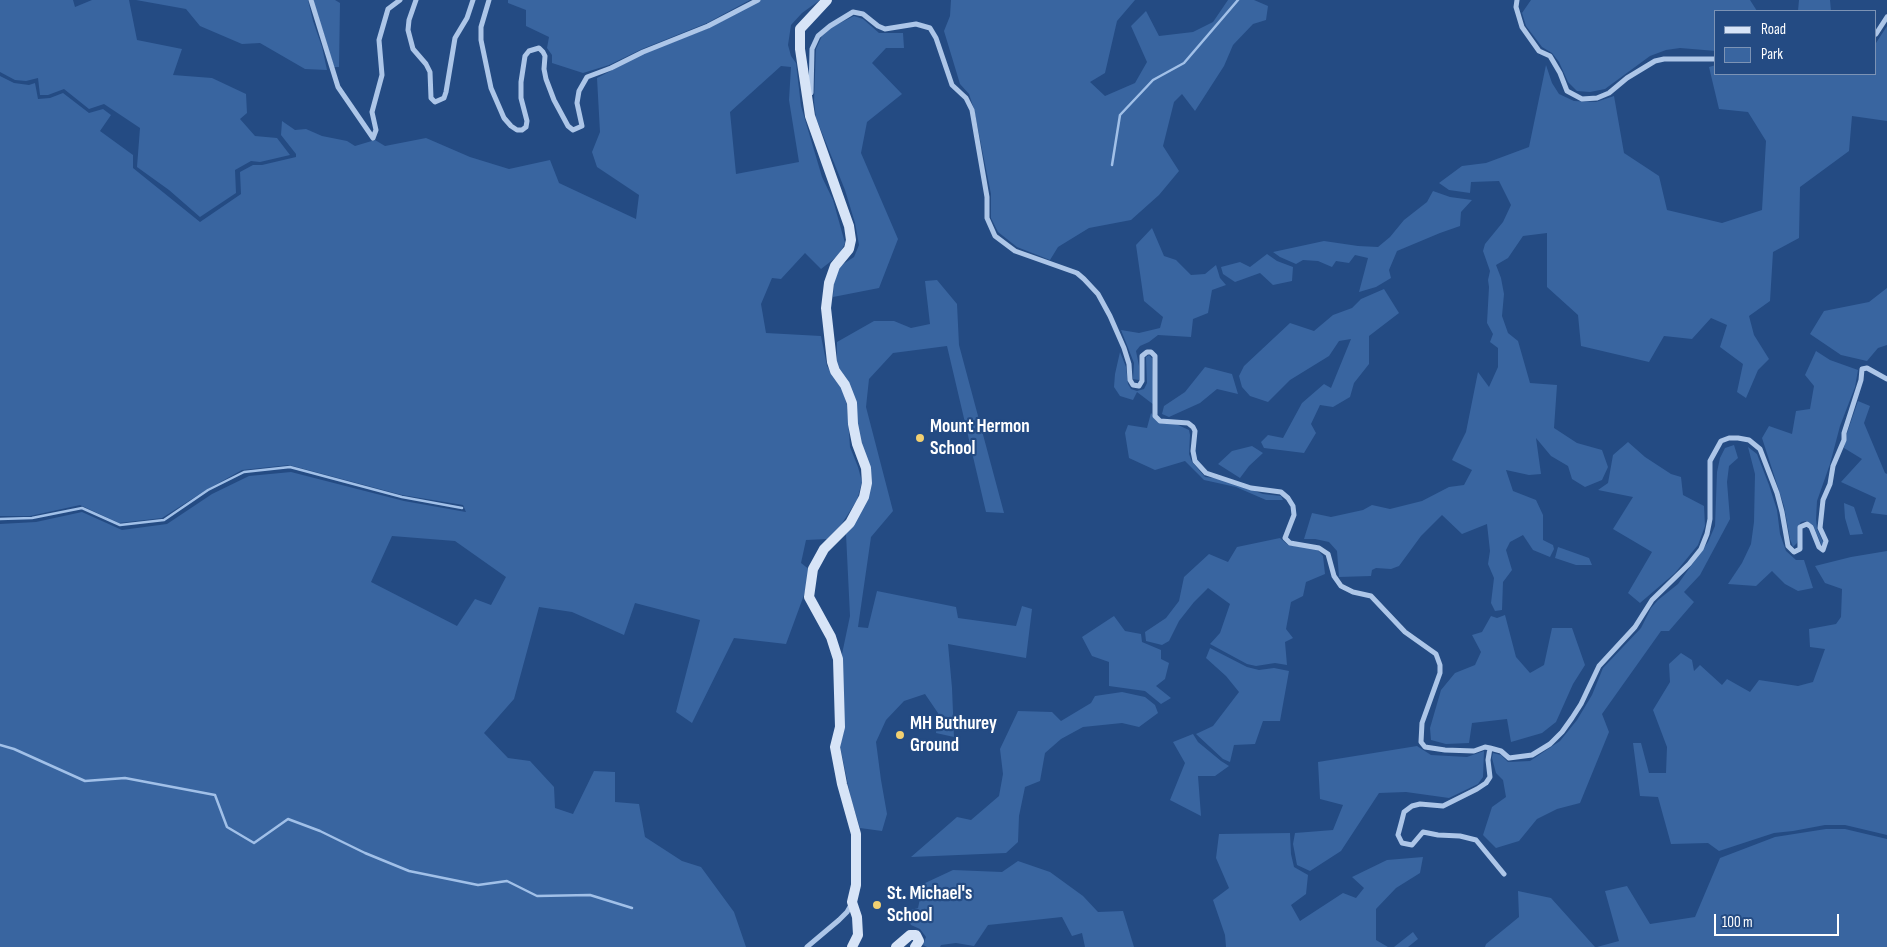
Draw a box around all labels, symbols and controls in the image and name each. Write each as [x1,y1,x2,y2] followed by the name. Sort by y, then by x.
[1714,10,1877,75] legend
[1761,20,1786,39] text: Road
[1761,45,1783,64] text: Park
[930,416,1030,460] place label: Mount Hermon School
[914,432,926,444] marker: Mount Hermon School
[910,713,997,757] place label: MH Buthurey Ground
[894,729,906,741] marker: MH Buthurey Ground
[887,883,972,927] place label: St. Michael's School
[871,899,883,911] marker: St. Michael's School
[1717,904,1842,936] scale bar
[1722,913,1753,932] text: 100 m

